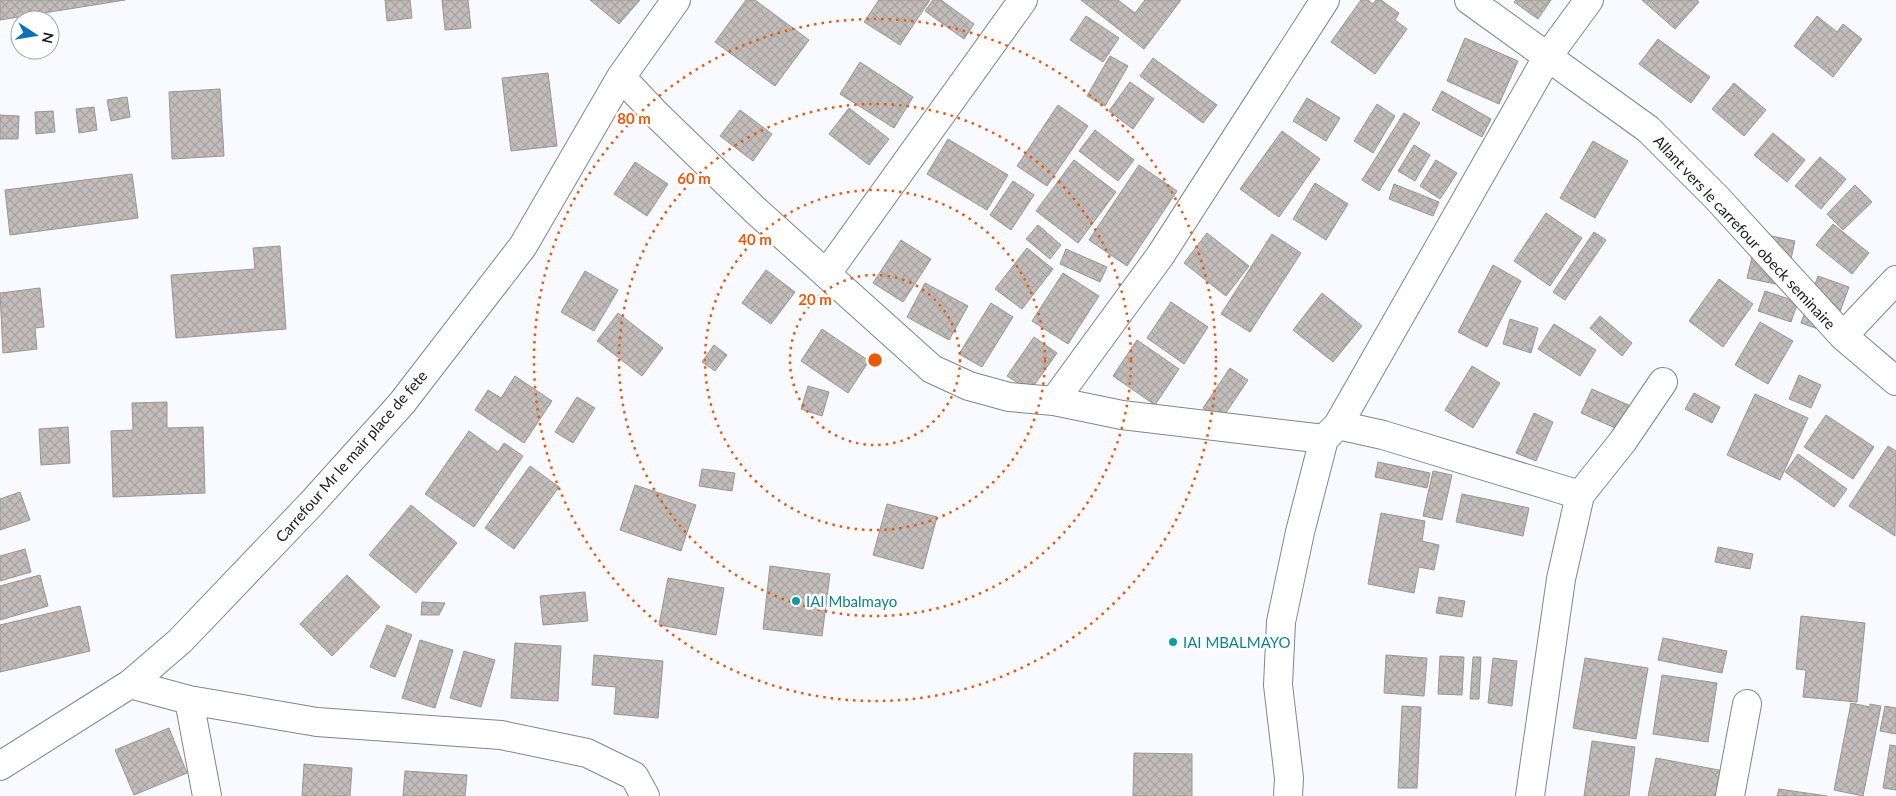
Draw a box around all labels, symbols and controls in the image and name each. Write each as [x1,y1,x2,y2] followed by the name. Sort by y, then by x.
[10,10,60,60] north arrow
[39,31,58,45] text: N
[617,109,651,127] text: 80 m
[1650,131,1840,333] street label: Allant vers le carrefour obeck seminaire
[677,169,711,187] text: 60 m
[738,230,772,248] text: 40 m
[798,290,832,308] text: 20 m
[866,351,884,369] centre of rings
[271,366,431,546] street label: Carrefour Mr le mair place de fete
[806,592,897,610] place label: IAI Mbalmayo
[790,595,802,607] marker: IAI Mbalmayo
[1183,633,1291,651] place label: IAI MBALMAYO
[1167,636,1179,648] marker: IAI MBALMAYO

